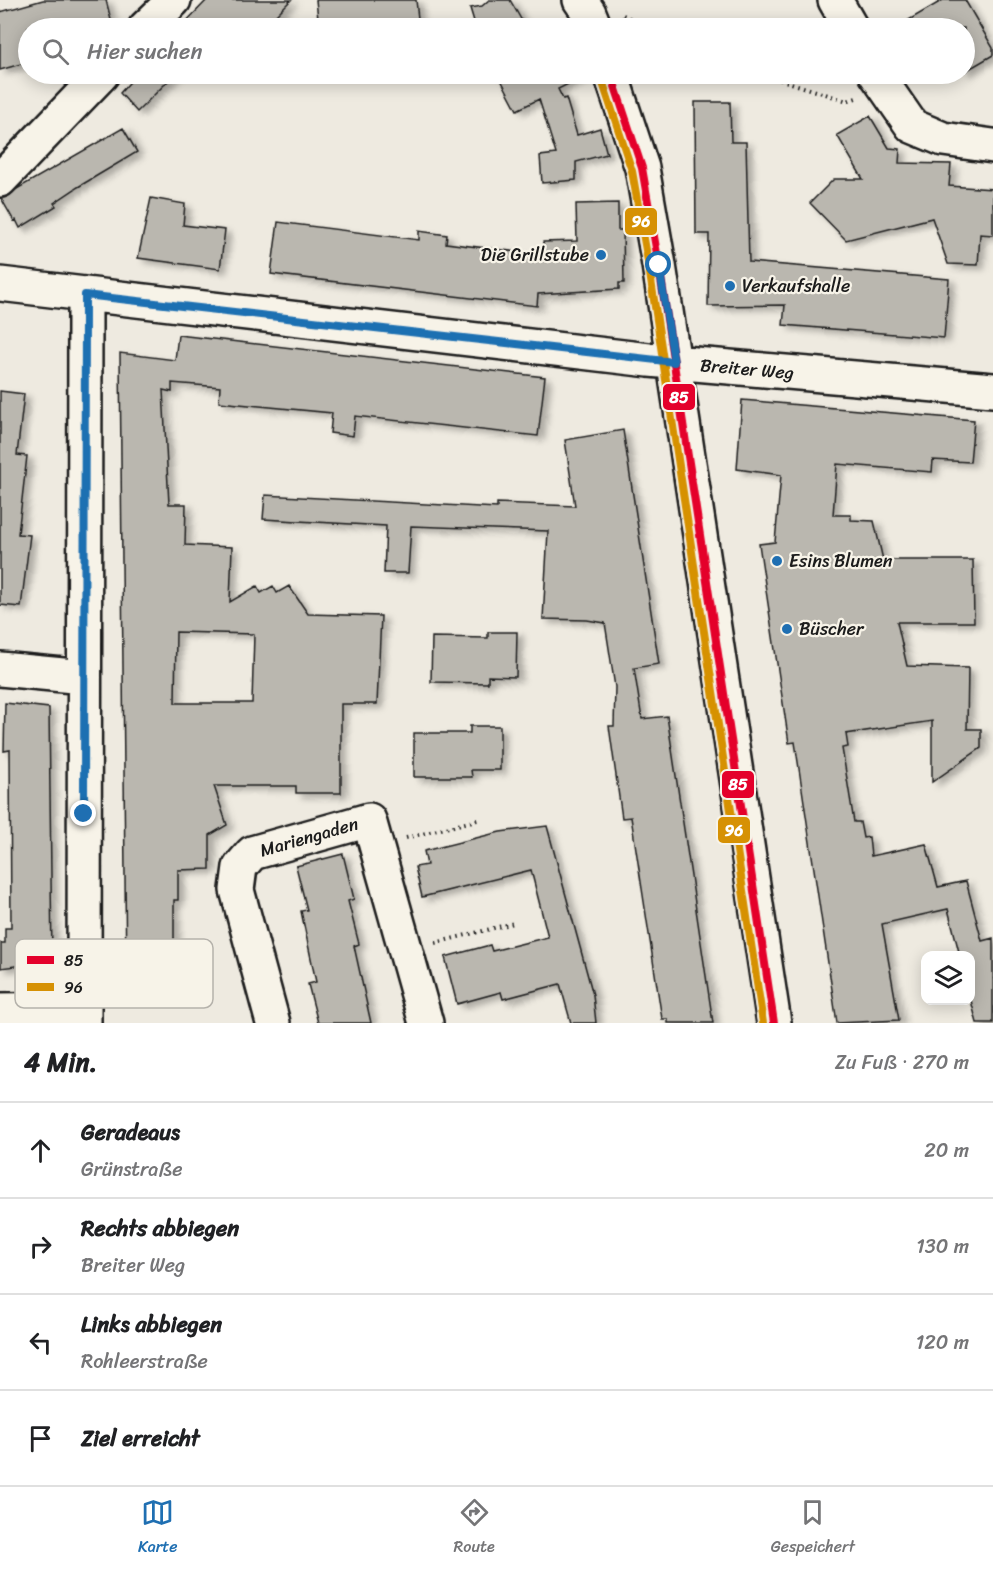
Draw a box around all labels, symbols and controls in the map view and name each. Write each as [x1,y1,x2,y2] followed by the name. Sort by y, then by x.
[18,18,975,84] search box
[87,32,202,71] text: Hier suchen
[39,35,72,68] icon: search
[624,207,658,236] line badge: 96
[632,207,650,236] text: 96
[481,239,589,271] place label: Die Grillstube
[594,248,608,262] marker: Die Grillstube
[645,251,671,277] route start
[742,270,850,302] place label: Verkaufshalle
[723,279,737,293] marker: Verkaufshalle
[699,349,795,389] street label: Breiter Weg
[662,383,696,411] line badge: 85
[668,383,689,412] text: 85
[789,545,893,577] place label: Esins Blumen
[770,554,784,568] marker: Esins Blumen
[799,613,865,645] place label: Büscher
[780,622,794,636] marker: Büscher
[721,770,755,799] line badge: 85
[727,770,748,799] text: 85
[70,800,96,826] route end
[256,808,362,866] street label: Mariengaden
[717,816,751,844] line badge: 96
[725,816,743,845] text: 96
[15,939,213,1008] legend
[64,946,84,975] text: 85
[921,951,975,1005] map controls
[921,951,975,1005] button: layers
[64,973,83,1002] text: 96
[24,1039,97,1085] text: 4 Min.
[835,1045,969,1080] text: Zu Fuß · 270 m
[81,1113,180,1152] text: Geradeaus
[924,1133,969,1168] text: 20 m
[24,1134,57,1167] icon: ahead
[81,1152,182,1187] text: Grünstraße
[81,1209,239,1248] text: Rechts abbiegen
[916,1229,969,1264] text: 130 m
[24,1230,57,1263] icon: right
[81,1248,185,1283] text: Breiter Weg
[81,1305,222,1344] text: Links abbiegen
[916,1325,969,1360] text: 120 m
[24,1326,57,1359] icon: left
[81,1344,208,1379] text: Rohleerstraße
[81,1419,200,1458] text: Ziel erreicht
[24,1422,57,1455] icon: arrive
[138,1496,178,1561] tab: Karte
[454,1496,495,1561] tab: Route
[771,1496,855,1561] tab: Gespeichert

